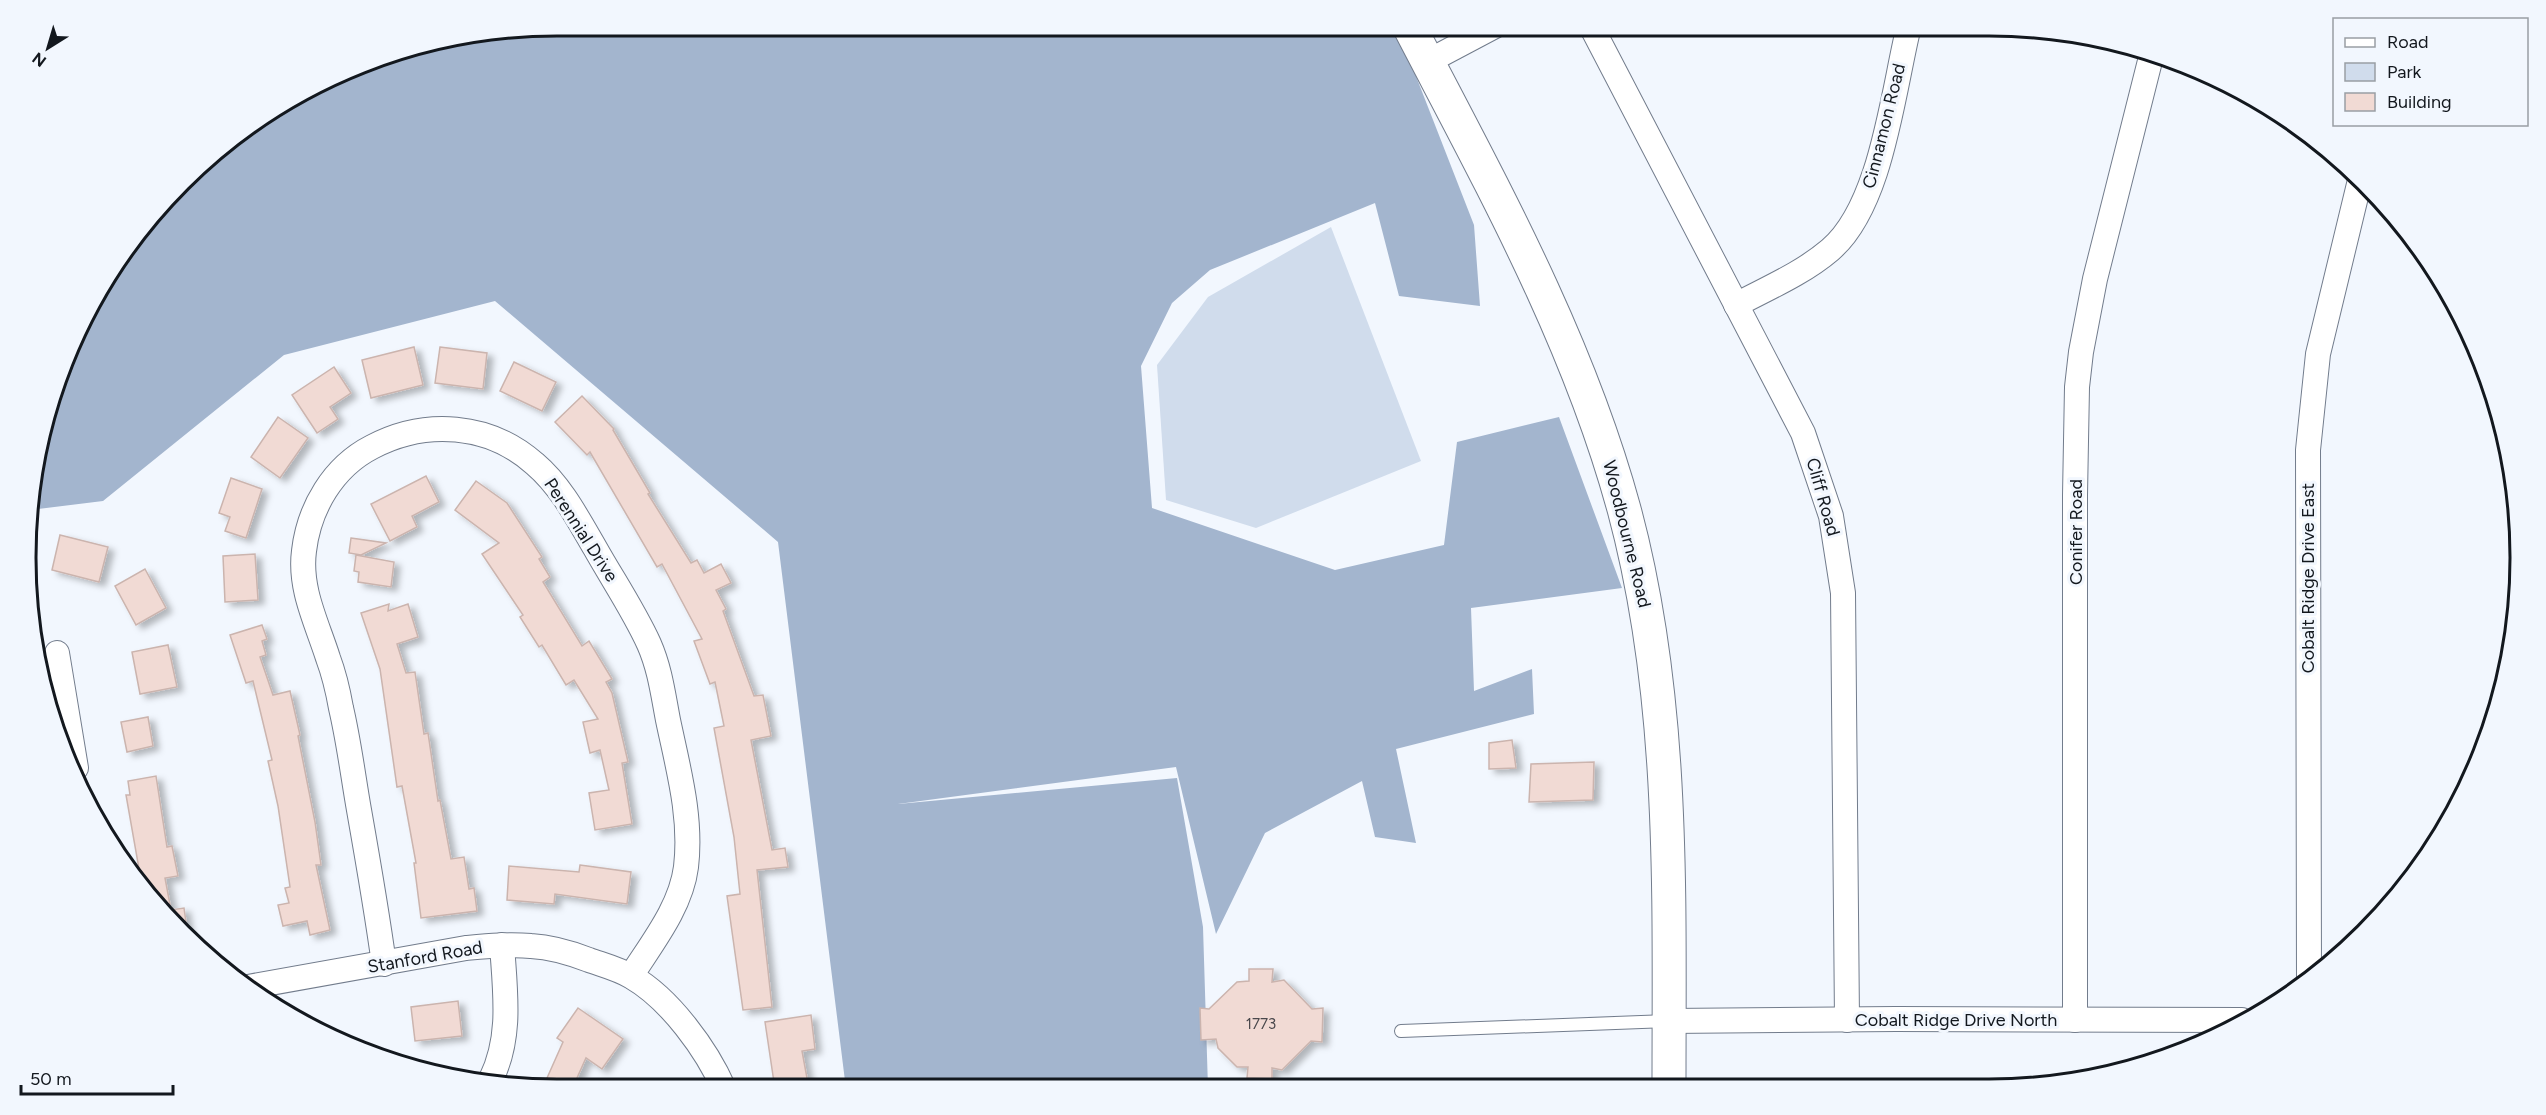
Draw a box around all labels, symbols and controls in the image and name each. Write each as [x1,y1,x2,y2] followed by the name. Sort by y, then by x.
[18,18,78,78] north arrow
[2333,18,2528,126] legend
[2387,31,2428,53] text: Road
[29,48,50,71] text: N
[1858,61,1910,191] street label: Cinnamon Road
[2387,61,2422,83] text: Park
[2387,91,2452,113] text: Building
[1801,455,1845,539] street label: Cliff Road
[1598,458,1656,610] street label: Woodbourne Road
[539,474,623,586] street label: Perennial Drive
[2065,479,2087,585] street label: Conifer Road
[2297,483,2319,673] street label: Cobalt Ridge Drive East
[366,936,484,978] street label: Stanford Road
[1855,1009,2057,1031] street label: Cobalt Ridge Drive North
[1246,1015,1276,1033] house number: 1773
[21,1058,172,1096] scale bar
[30,1068,72,1090] text: 50 m

